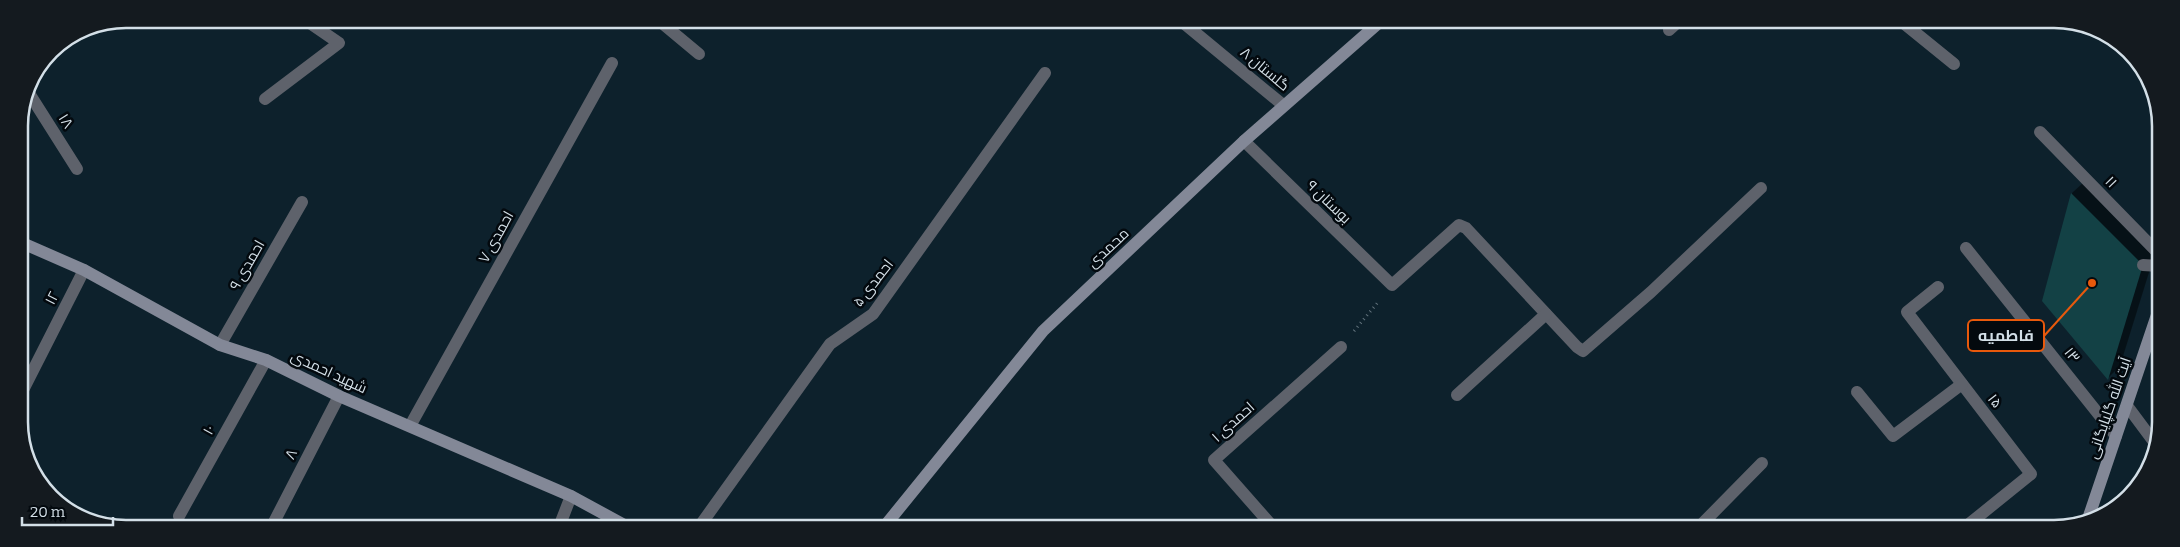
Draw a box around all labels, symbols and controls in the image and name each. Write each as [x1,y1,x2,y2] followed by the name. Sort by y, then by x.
[1236,43,1293,96] street label: گلستان ۸
[55,110,77,132] street label: ۱۸
[2101,172,2121,192] street label: ۱۱
[1302,177,1355,228] street label: بوستان ۹
[474,208,518,266] street label: احمدی ۷
[1083,224,1133,272] street label: محمدی
[226,237,269,294] street label: احمدی ۹
[849,256,898,311] street label: احمدی ۵
[41,288,63,308] street label: ۱۲
[1968,320,2044,351] callout: فاطمیه
[1978,326,2034,345] text: فاطمیه
[2060,344,2084,366] street label: ۱۳
[288,347,370,398] street label: شهید احمدی
[2082,355,2136,461] street label: آیت الله گلپایگانی
[1984,390,2006,412] street label: ۱۵
[1208,398,1259,447] street label: احمدی ۱
[199,422,219,438] street label: ۱۰
[281,446,301,462] street label: ۸
[22,494,114,526] scale bar
[30,503,66,521] text: 20 m

